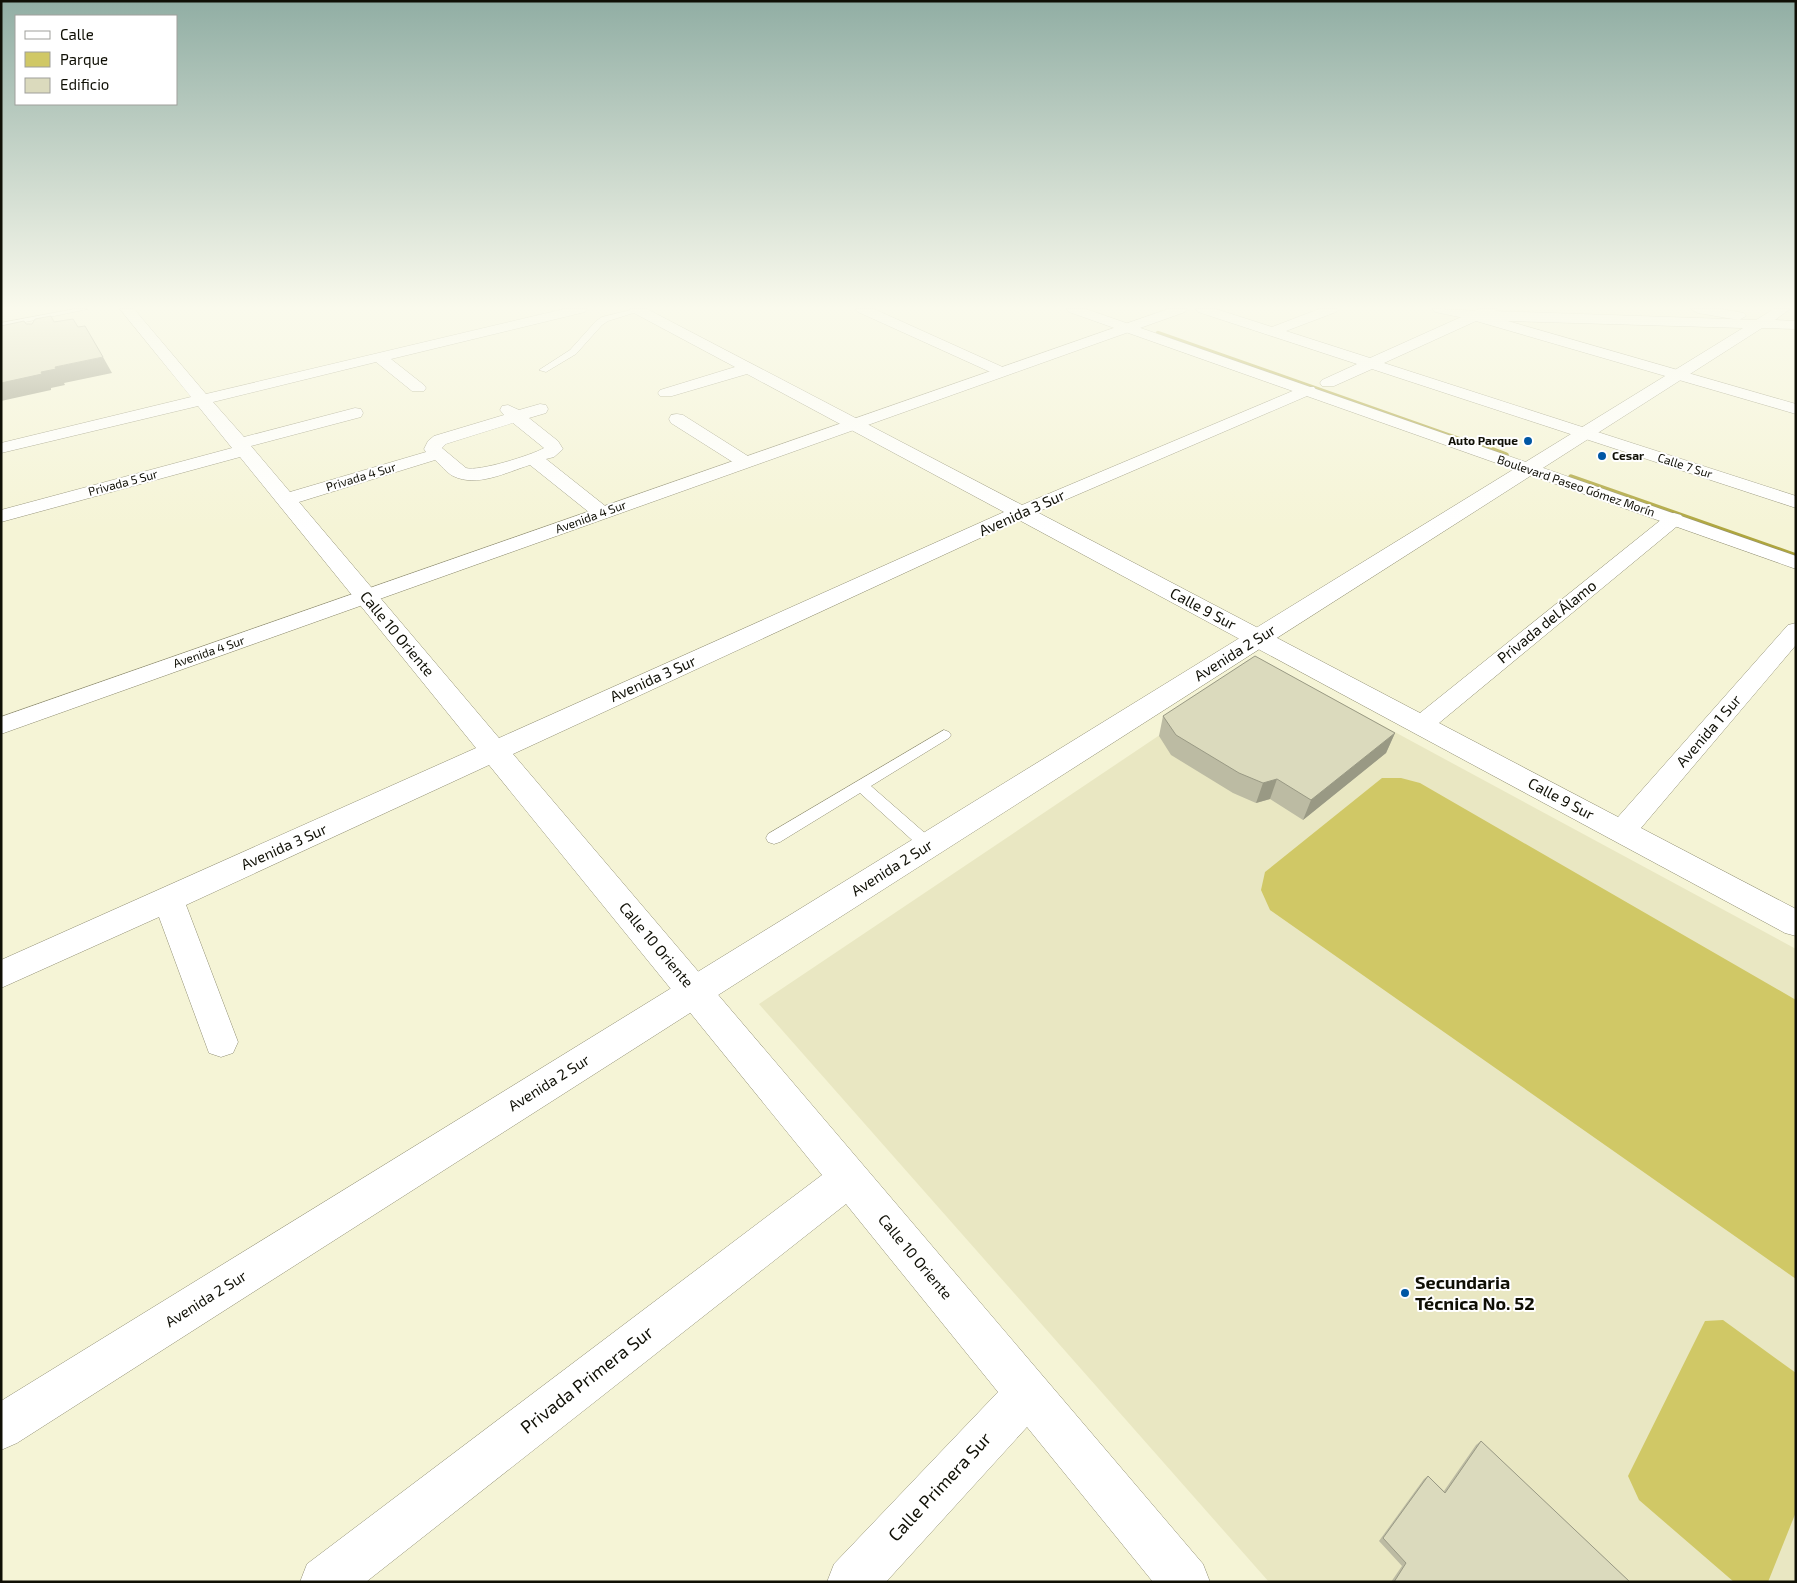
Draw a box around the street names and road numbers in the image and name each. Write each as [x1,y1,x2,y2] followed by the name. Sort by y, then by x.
[1656,450,1715,481] street label: Calle 7 Sur
[1496,451,1657,519] street label: Boulevard Paseo Gómez Morín
[324,459,398,493] street label: Privada 4 Sur
[86,466,159,498] street label: Privada 5 Sur
[976,485,1067,539] street label: Avenida 3 Sur
[553,497,628,535] street label: Avenida 4 Sur
[1493,576,1600,667] street label: Privada del Álamo
[1167,583,1239,633] street label: Calle 9 Sur
[357,587,439,680] street label: Calle 10 Oriente
[1191,620,1278,684] street label: Avenida 2 Sur
[171,632,246,670] street label: Avenida 4 Sur
[607,651,698,705] street label: Avenida 3 Sur
[1672,691,1745,770] street label: Avenida 1 Sur
[1525,773,1597,823] street label: Calle 9 Sur
[238,819,329,873] street label: Avenida 3 Sur
[848,835,935,899] street label: Avenida 2 Sur
[616,898,698,991] street label: Calle 10 Oriente
[505,1050,592,1114] street label: Avenida 2 Sur
[875,1210,957,1303] street label: Calle 10 Oriente
[162,1266,249,1330] street label: Avenida 2 Sur
[516,1321,657,1438] street label: Privada Primera Sur
[883,1427,995,1545] street label: Calle Primera Sur

